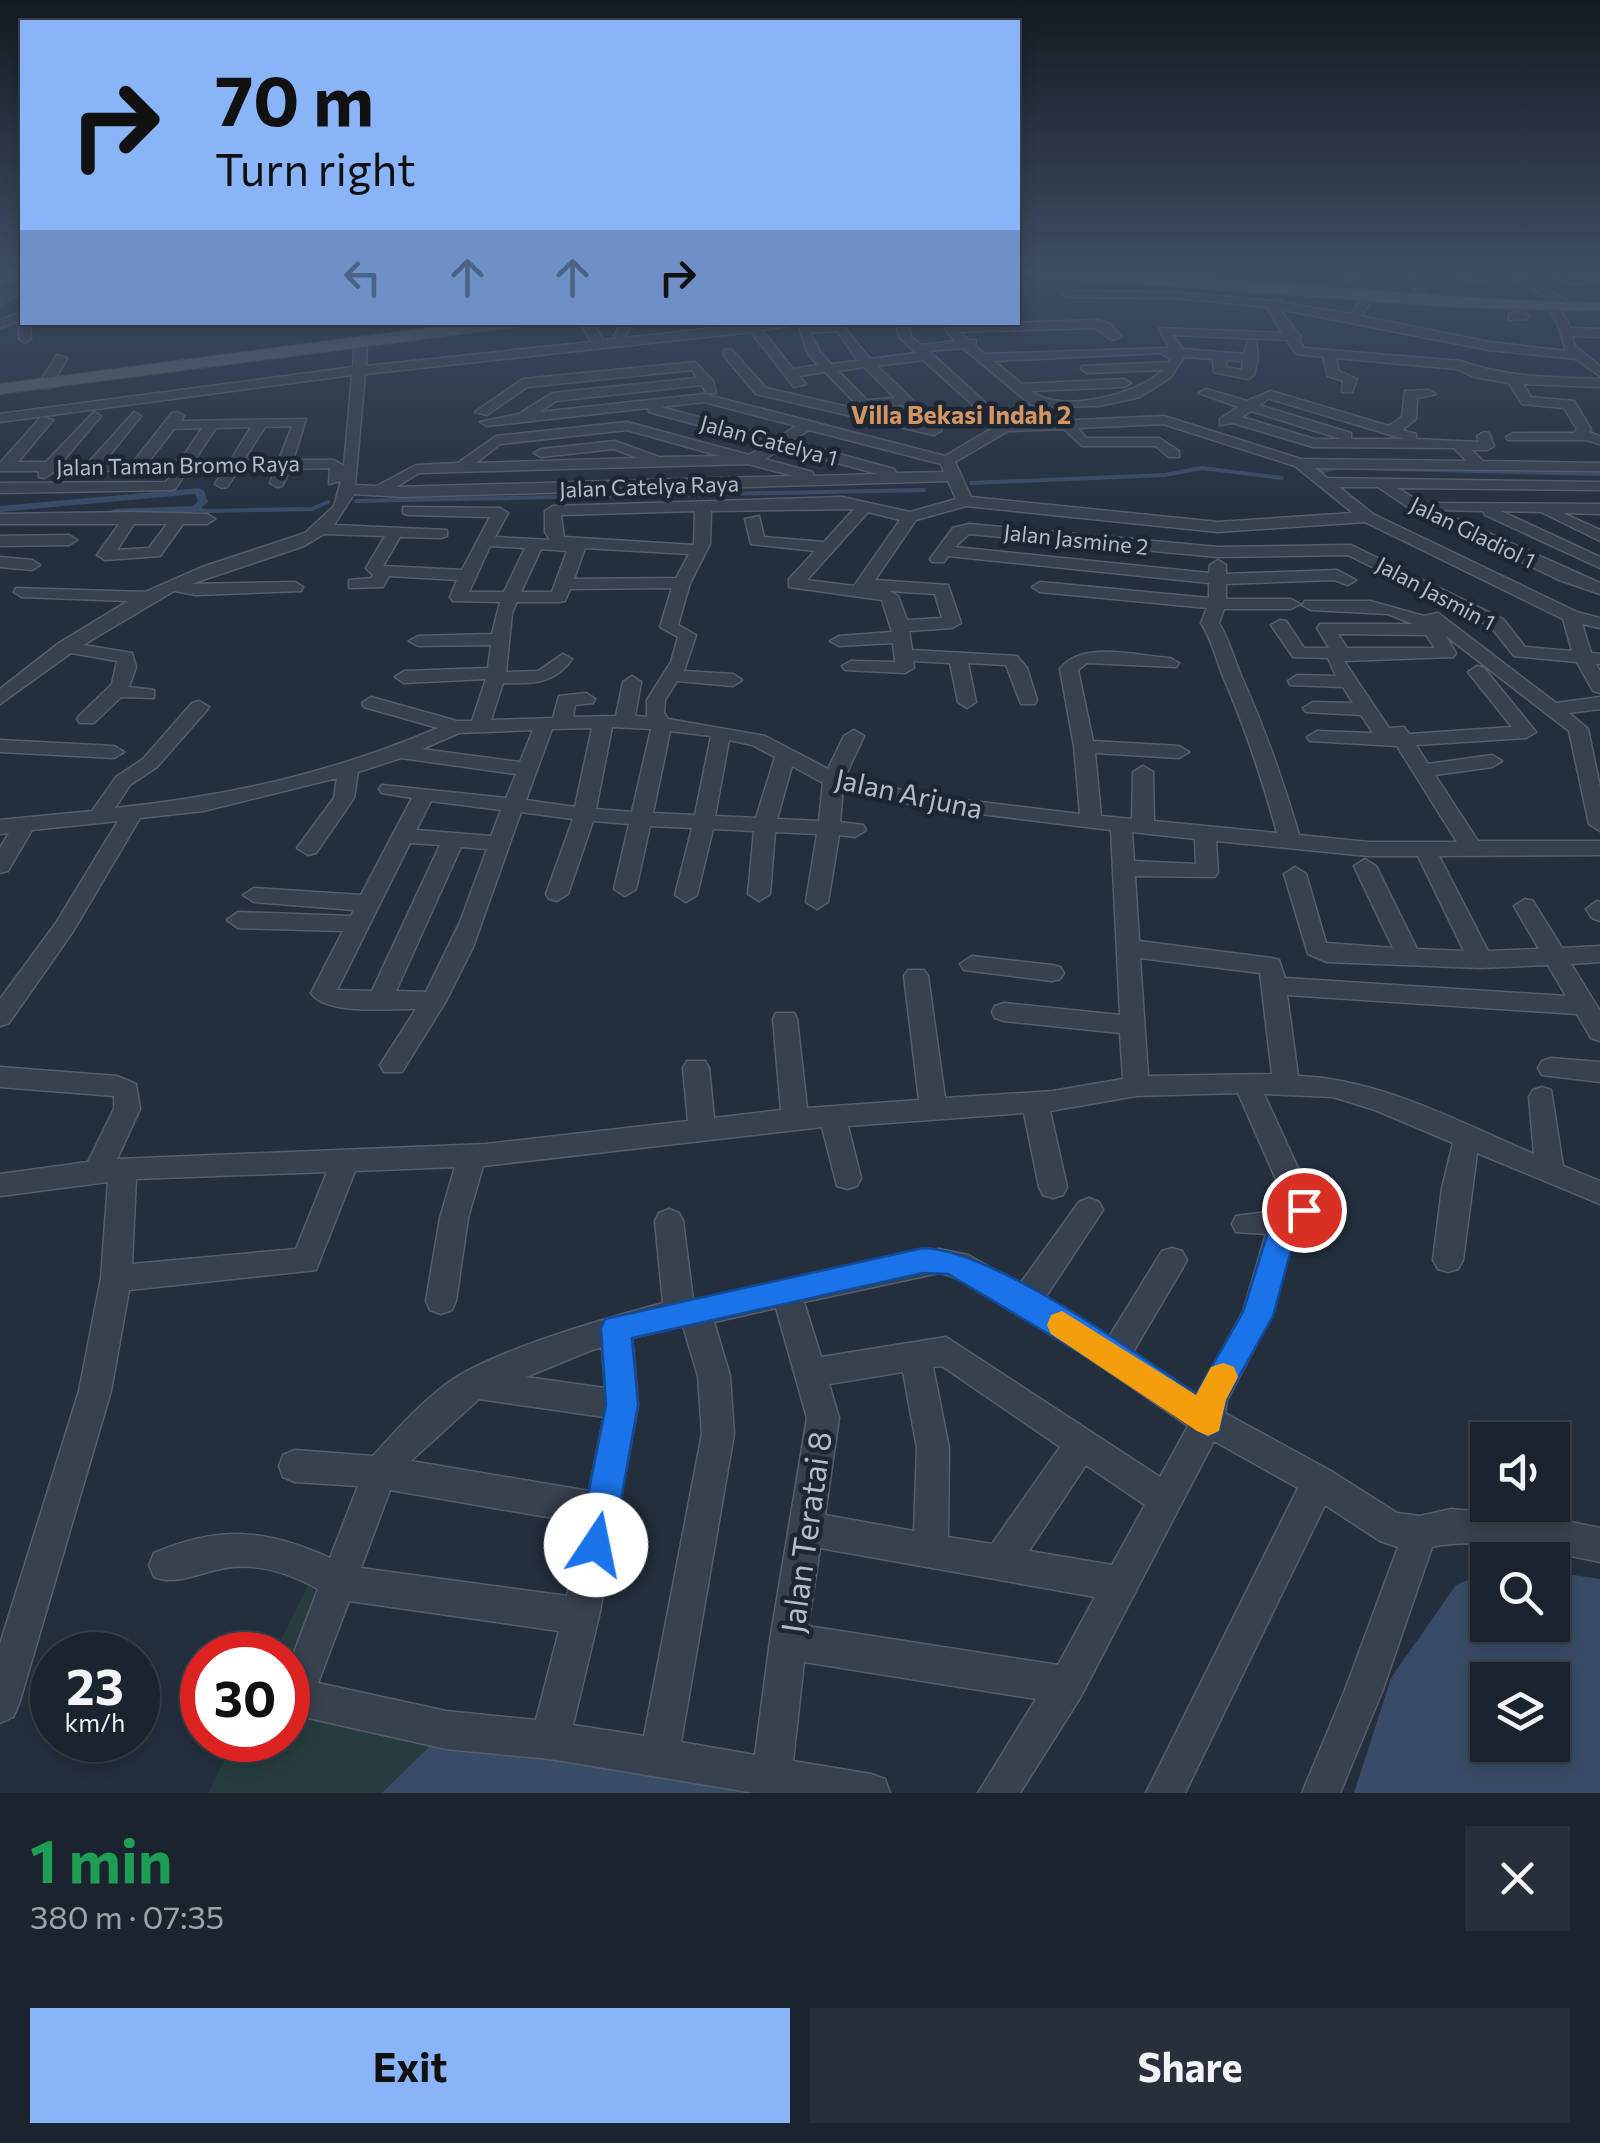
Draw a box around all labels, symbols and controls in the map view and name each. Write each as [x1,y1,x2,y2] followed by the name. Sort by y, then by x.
[215,55,374,140] text: 70 m
[50,60,180,190] icon: right
[215,140,416,195] text: Turn right
[335,250,390,305] icon: left
[440,250,495,305] icon: ahead
[545,250,600,305] icon: ahead
[650,250,705,305] icon: right
[851,399,1071,429] district label: Villa Bekasi Indah 2
[698,409,840,471] street label: Jalan Catelya 1
[56,449,300,481] street label: Jalan Taman Bromo Raya
[559,469,739,503] street label: Jalan Catelya Raya
[1406,490,1540,574] street label: Jalan Gladiol 1
[1002,518,1150,560] street label: Jalan Jasmine 2
[1372,550,1500,636] street label: Jalan Jasmin 1
[832,761,986,825] street label: Jalan Arjuna
[1262,1168,1347,1253] pin
[1277,1183,1332,1238] icon: arrive
[1470,1422,1570,1762] map controls
[1470,1422,1570,1522] button: sound
[771,1429,839,1635] street label: Jalan Teratai 8
[544,1493,648,1597] position arrow
[1470,1542,1570,1642] button: search
[180,1632,310,1762] speed limit sign: 30
[66,1654,124,1715] text: 23
[1470,1662,1570,1762] button: layers
[65,1707,125,1737] text: km/h
[30,1822,172,1895] text: 1 min
[1465,1826,1570,1931] button: close
[30,1896,224,1936] text: 380 m · 07:35
[30,2008,790,2123] button: Exit
[810,2008,1570,2123] button: Share

